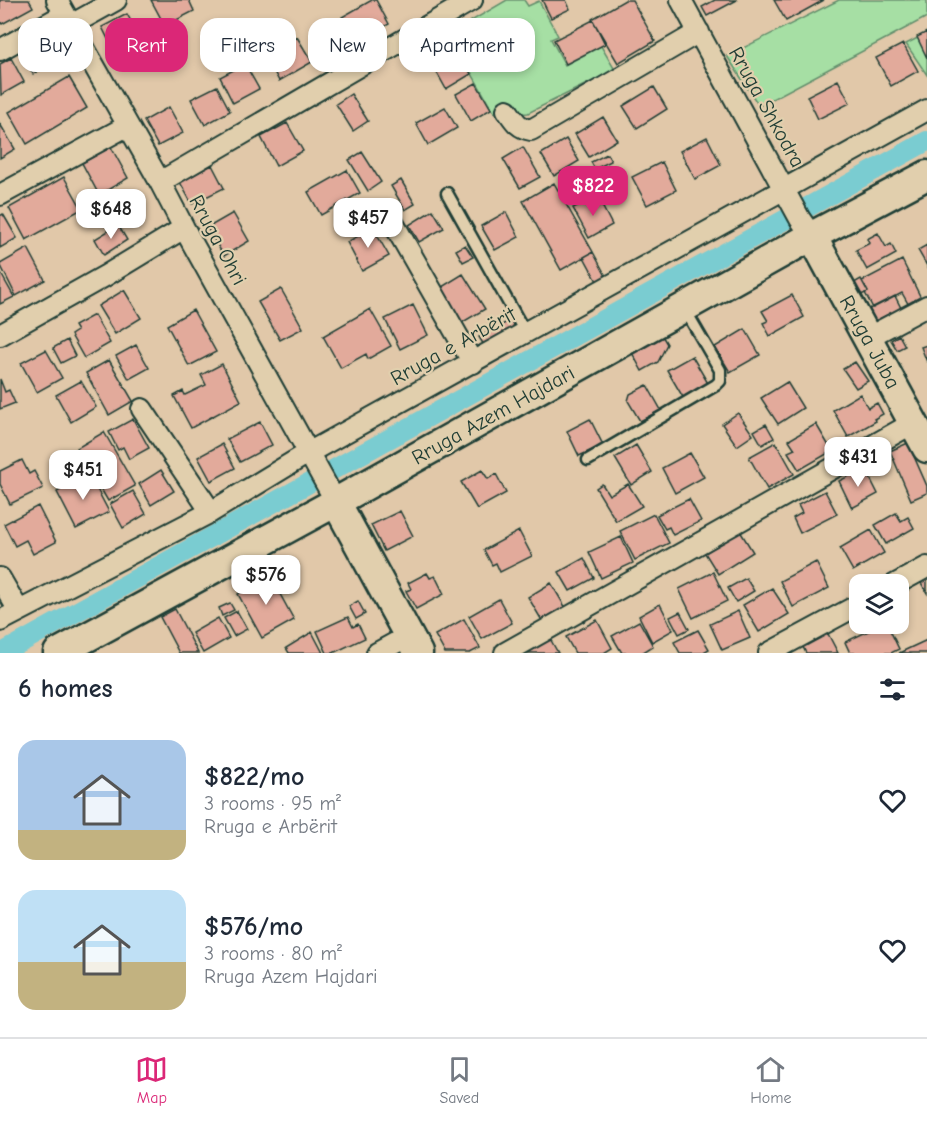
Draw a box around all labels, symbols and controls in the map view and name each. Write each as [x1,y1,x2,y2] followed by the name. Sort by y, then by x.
[18,18,93,72] chip: Buy
[105,18,188,72] chip: Rent
[200,18,296,72] chip: Filters
[308,18,387,72] chip: New
[399,18,535,72] chip: Apartment
[724,43,810,171] street label: Rruga Shkodra
[557,166,629,217] pin: $822
[572,174,614,197] text: $822
[75,189,147,240] pin: $648
[184,191,252,289] street label: Rruga Ohri
[90,197,132,220] text: $648
[332,198,404,249] pin: $457
[347,206,389,229] text: $457
[835,291,905,393] street label: Rruga Juba
[386,301,521,390] street label: Rruga e Arbërit
[407,360,579,470] street label: Rruga Azem Hajdari
[822,437,894,488] pin: $431
[838,445,878,468] text: $431
[47,450,119,501] pin: $451
[63,458,103,481] text: $451
[230,555,302,606] pin: $576
[245,563,287,586] text: $576
[849,574,909,634] map controls
[849,574,909,634] button: layers
[876,673,909,706] icon: filters
[18,674,113,704] text: 6 homes
[204,762,304,792] text: $822/mo
[66,764,138,836] icon: home
[876,784,909,817] icon: heart
[204,792,341,815] text: 3 rooms · 95 m²
[204,815,337,838] text: Rruga e Arbërit
[204,912,303,942] text: $576/mo
[66,914,138,986] icon: home
[876,934,909,967] icon: heart
[204,942,342,965] text: 3 rooms · 80 m²
[204,965,378,988] text: Rruga Azem Hajdari
[135,1053,168,1107] tab: Map
[439,1053,479,1107] tab: Saved
[750,1053,792,1107] tab: Home

